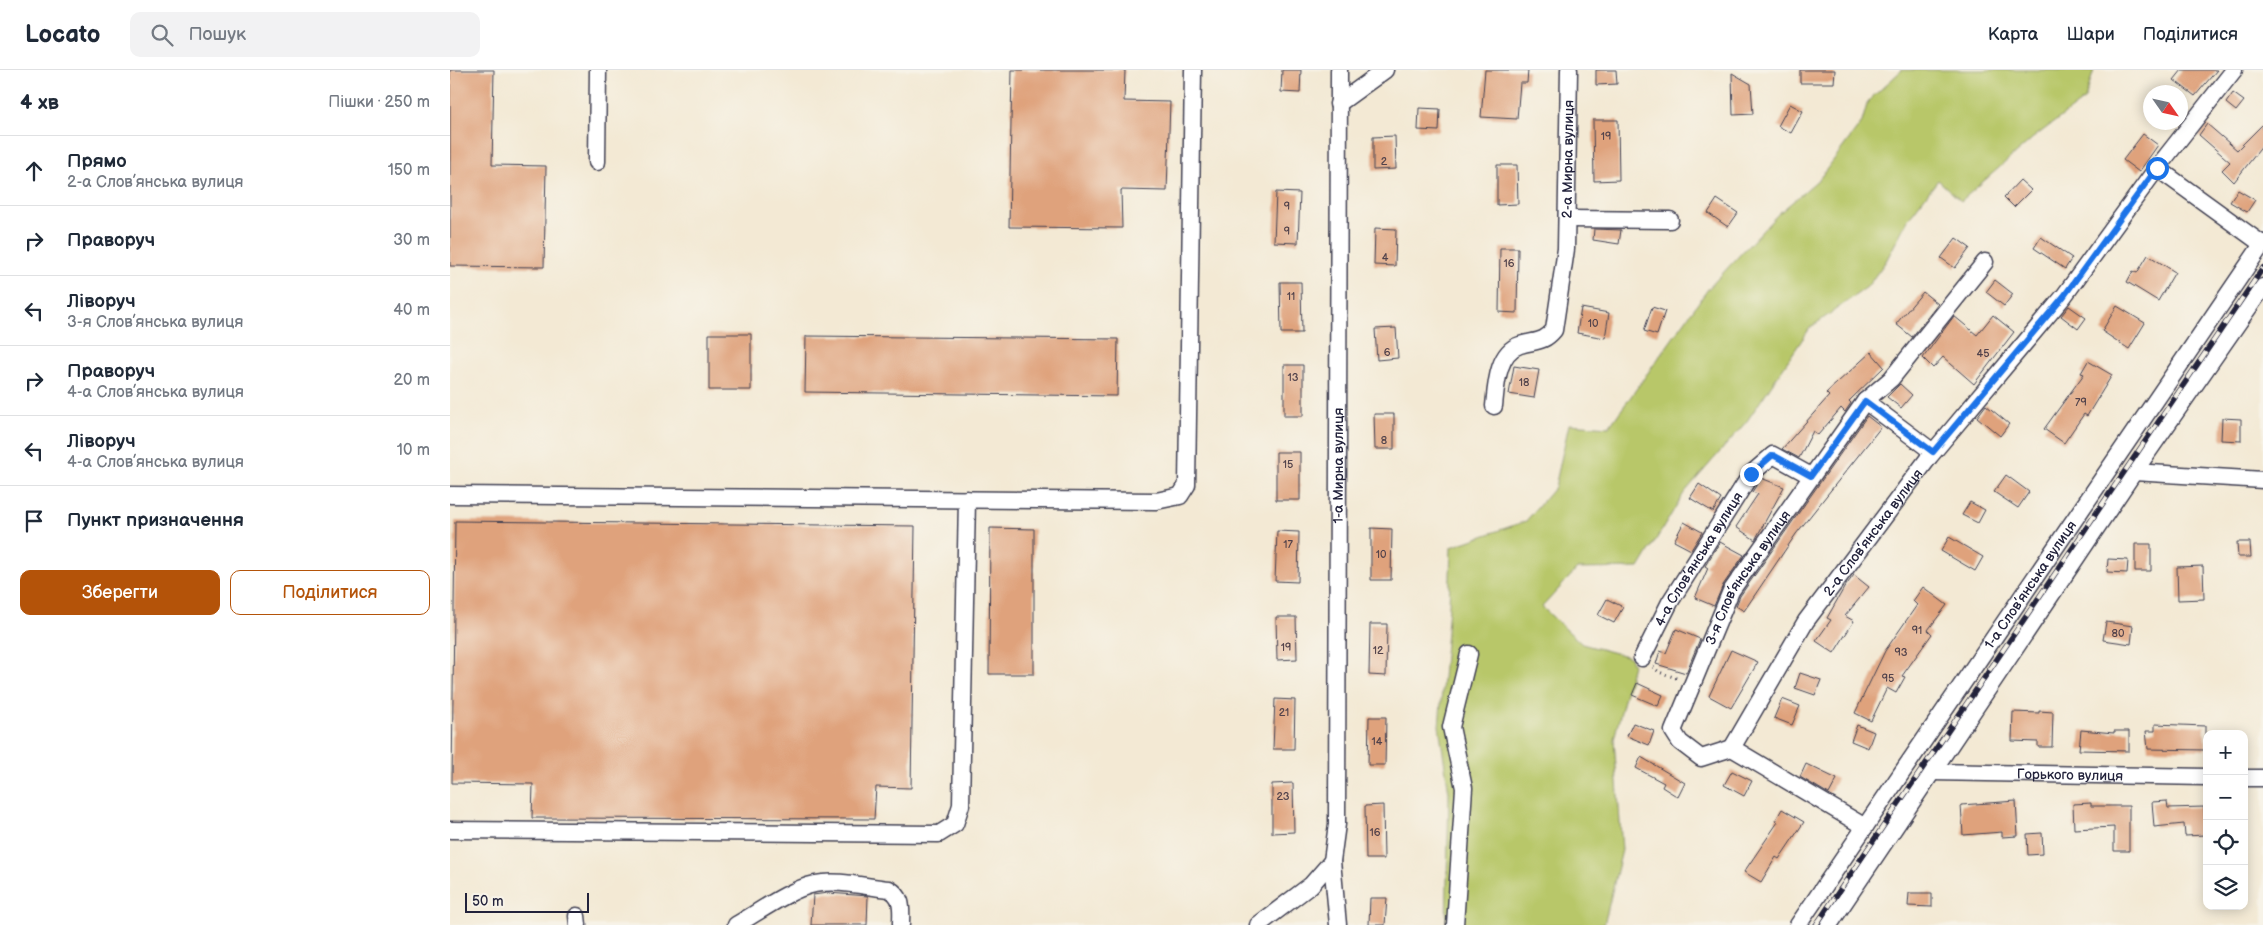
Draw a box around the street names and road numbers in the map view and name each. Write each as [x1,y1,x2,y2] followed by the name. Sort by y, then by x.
[1558,100,1577,219] street label: 2-а Мирна вулиця
[1329,408,1347,523] street label: 1-а Мирна вулиця
[1819,465,1926,599] street label: 2-а Слов’янська вулиця
[1651,488,1746,629] street label: 4-а Слов’янська вулиця
[1701,507,1794,647] street label: 3-я Слов’янська вулиця
[1980,517,2080,652] street label: 1-а Слов’янська вулиця
[2017,765,2123,784] street label: Горького вулиця

